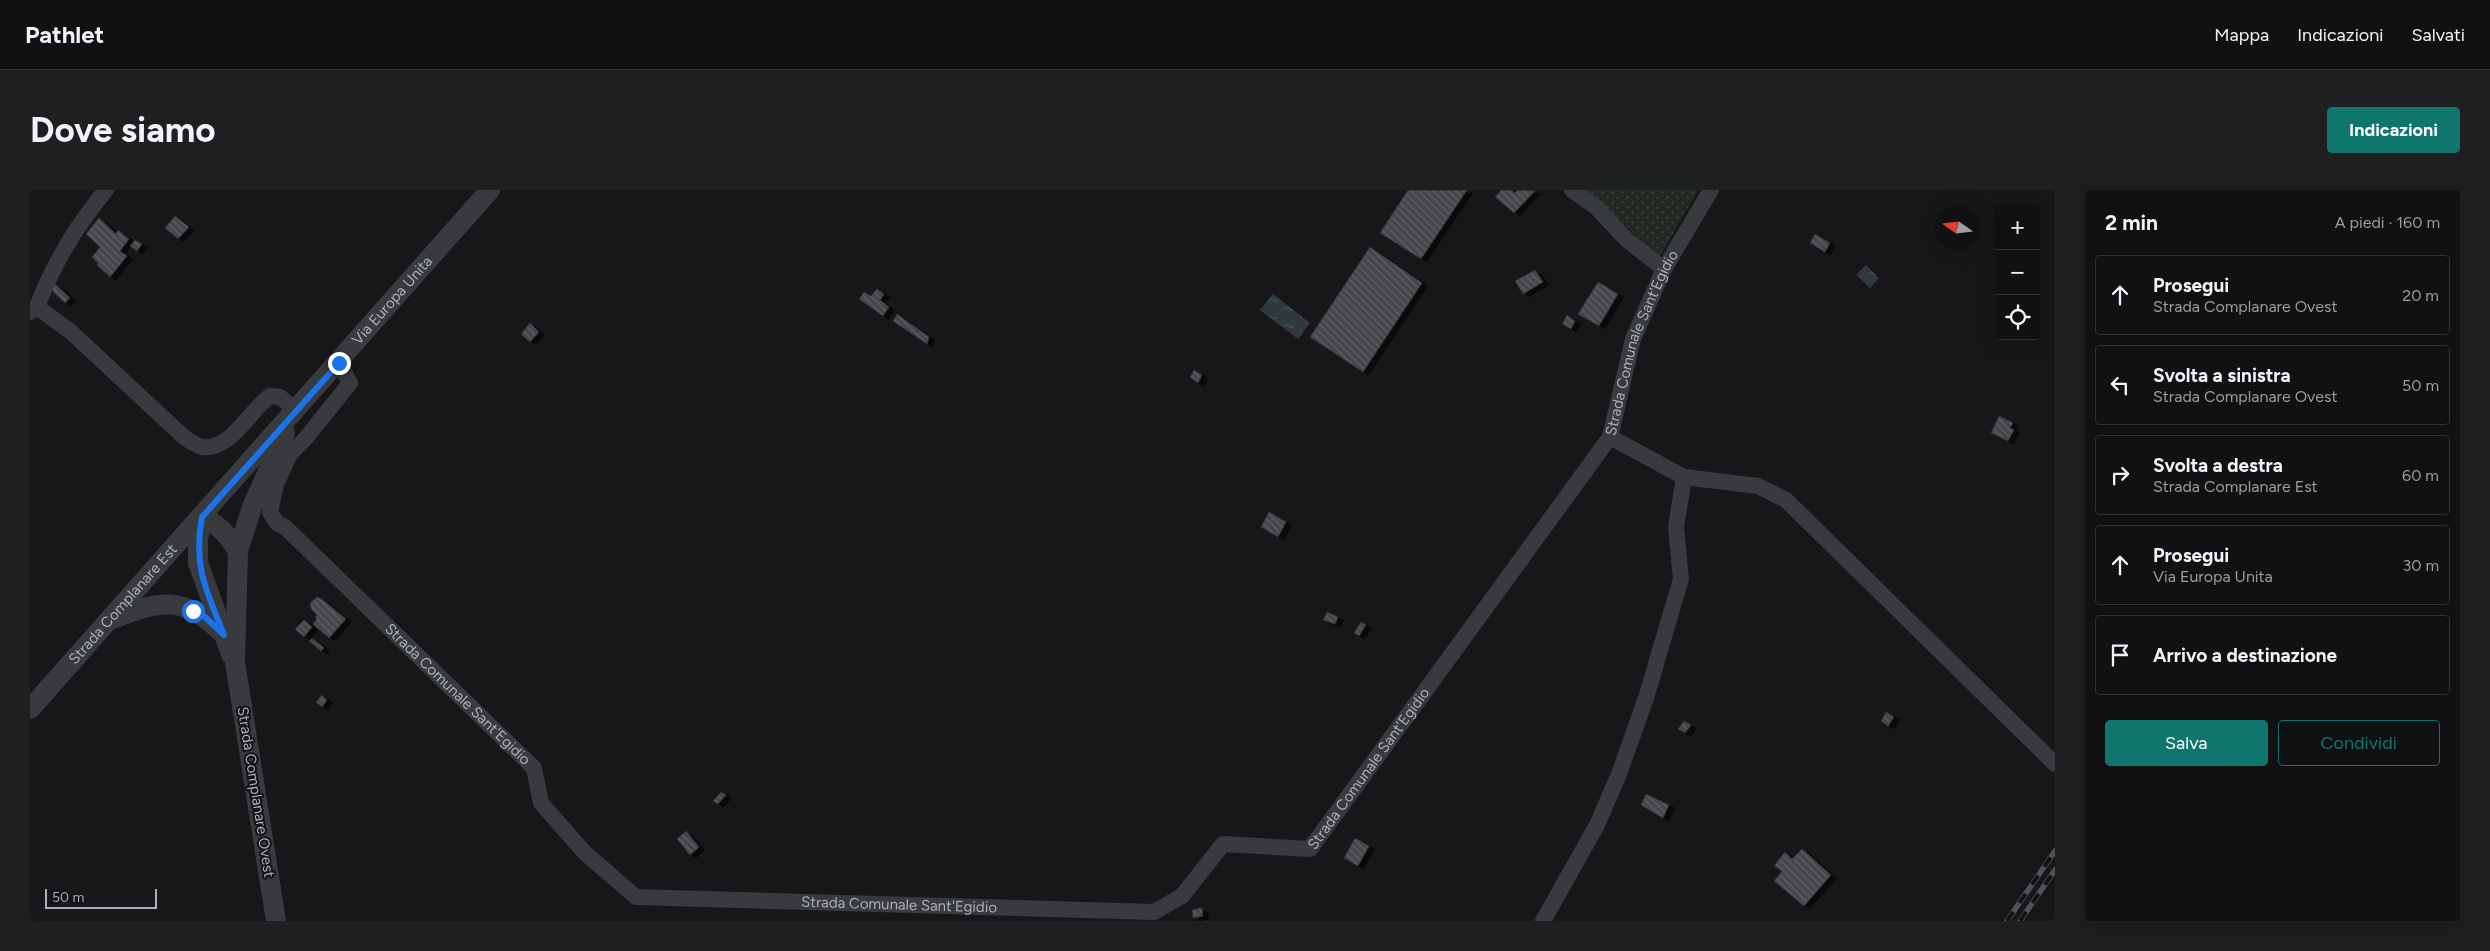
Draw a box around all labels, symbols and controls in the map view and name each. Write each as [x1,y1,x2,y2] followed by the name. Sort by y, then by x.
[25,20,104,49] text: Pathlet
[2214,24,2269,46] text: Mappa
[2297,24,2383,46] text: Indicazioni
[2411,24,2465,46] text: Salvati
[2327,107,2460,153] button: Indicazioni
[30,109,216,151] text: Dove siamo
[1935,205,1980,250] north arrow
[1995,205,2040,340] map controls
[1995,205,2040,250] button: +
[2105,210,2158,235] text: 2 min
[2335,213,2440,232] text: A piedi · 160 m
[1602,247,1682,437] street label: Strada Comunale Sant'Egidio
[1995,250,2040,295] button: −
[348,252,436,348] street label: Via Europa Unita
[2153,274,2229,297] text: Prosegui
[2106,281,2134,309] icon: ahead
[2402,286,2439,305] text: 20 m
[1995,295,2040,340] button: locate
[2153,297,2337,316] text: Strada Complanare Ovest
[328,352,351,375] route end
[2153,364,2291,387] text: Svolta a sinistra
[2106,371,2134,399] icon: left
[2402,376,2439,395] text: 50 m
[2153,387,2337,406] text: Strada Complanare Ovest
[2153,454,2283,477] text: Svolta a destra
[2106,461,2134,489] icon: right
[2402,466,2439,485] text: 60 m
[2153,477,2318,496] text: Strada Complanare Est
[65,540,181,668] street label: Strada Complanare Est
[2153,544,2229,567] text: Prosegui
[2106,551,2134,579] icon: ahead
[2402,556,2439,575] text: 30 m
[2153,567,2273,586] text: Via Europa Unita
[182,600,205,623] route start
[381,620,535,769] street label: Strada Comunale Sant'Egidio
[2106,641,2134,669] icon: arrive
[2153,644,2337,667] text: Arrivo a destinazione
[1304,684,1434,853] street label: Strada Comunale Sant'Egidio
[234,705,278,879] street label: Strada Complanare Ovest
[2105,720,2268,766] button: Salva
[2278,720,2440,766] button: Condividi
[45,886,158,909] scale bar
[52,889,84,906] text: 50 m
[801,893,998,916] street label: Strada Comunale Sant'Egidio

